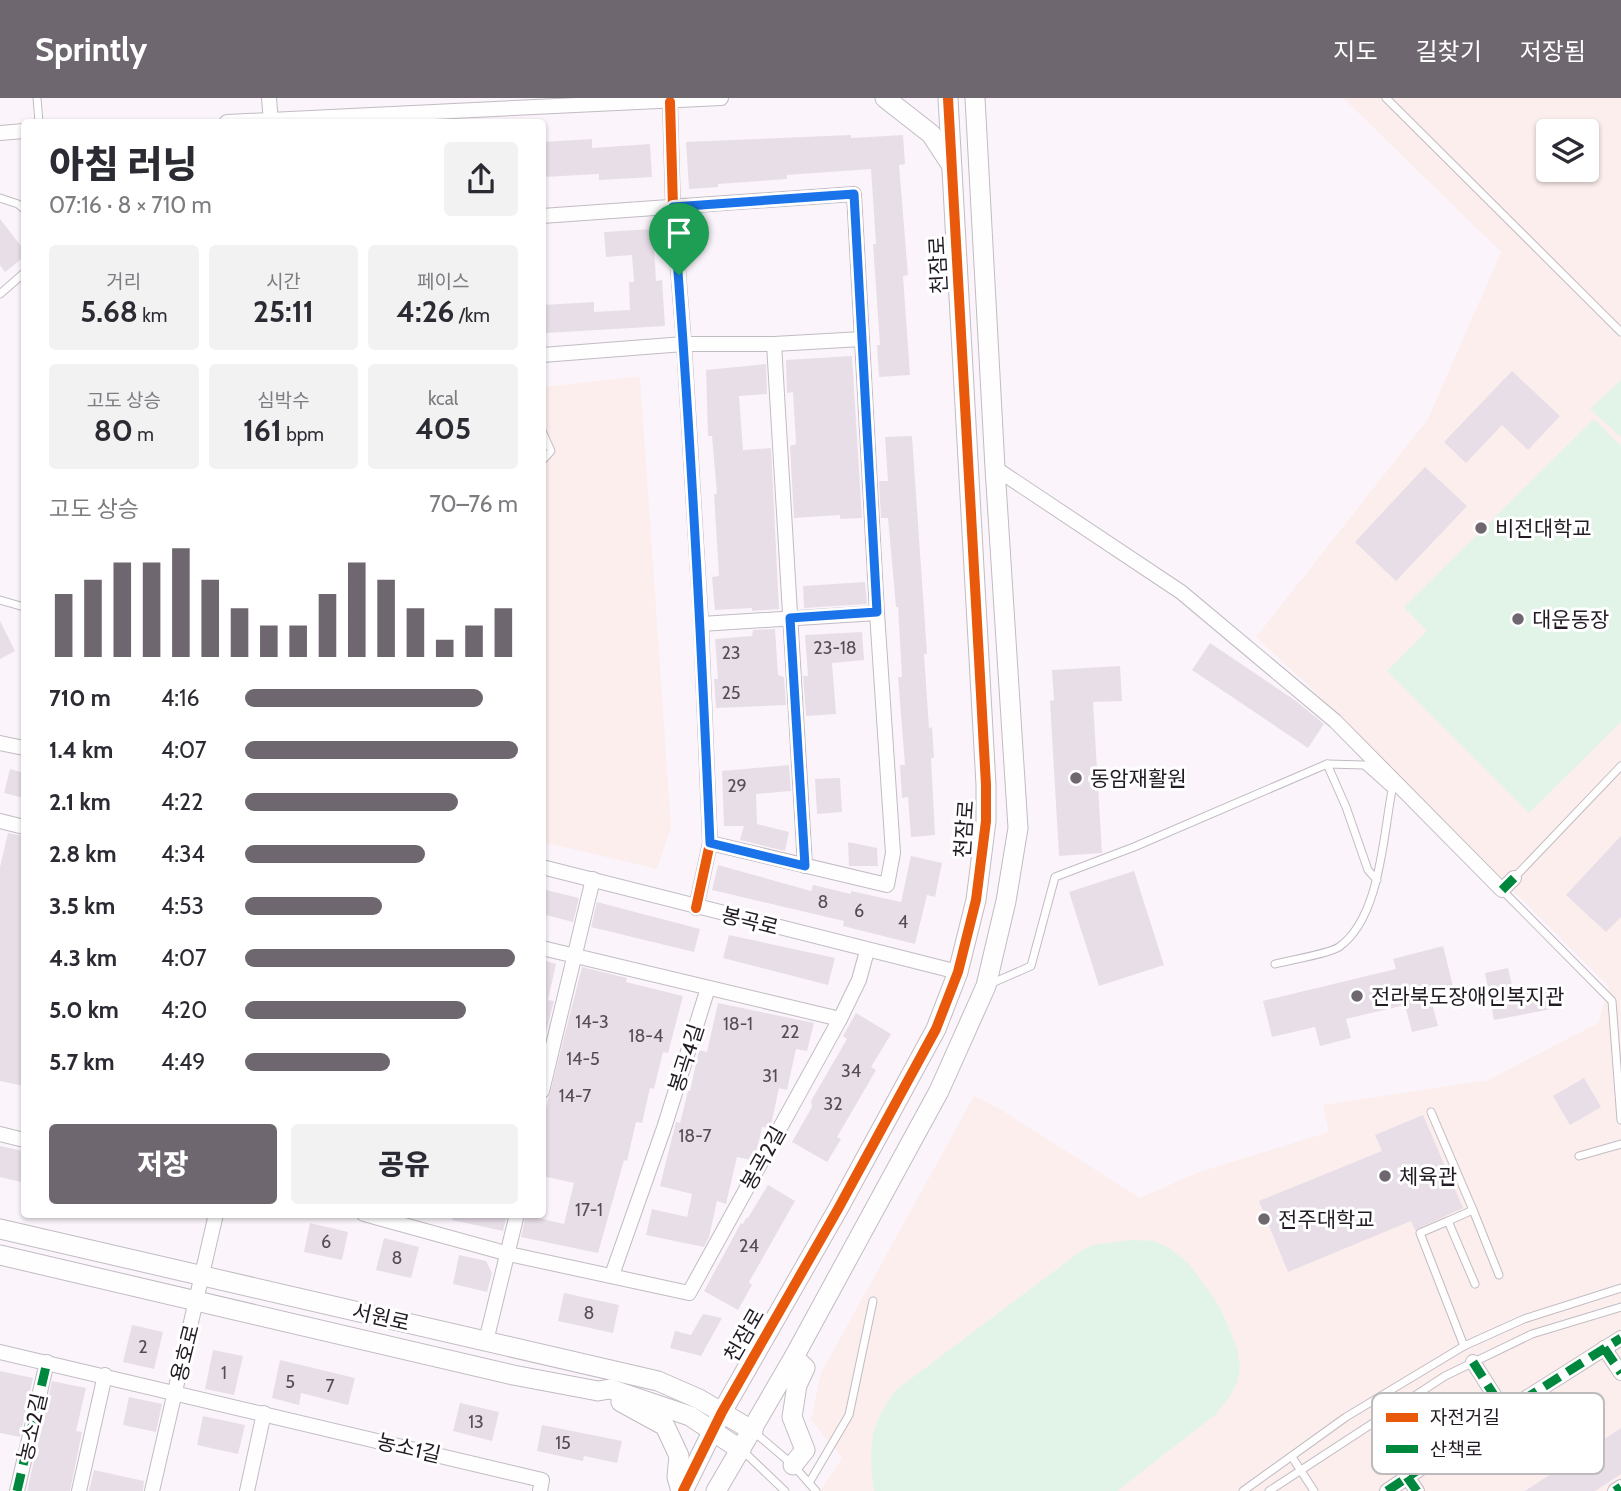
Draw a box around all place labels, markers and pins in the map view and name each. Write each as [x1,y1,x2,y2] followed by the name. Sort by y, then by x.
[649,203,709,275] pin
[1495,516,1592,541] place label: 비전대학교
[1473,520,1489,536] marker: 비전대학교
[1532,607,1609,632] place label: 대운동장
[1510,611,1526,627] marker: 대운동장
[1090,766,1187,791] place label: 동암재활원
[1068,770,1084,786] marker: 동암재활원
[1371,984,1564,1009] place label: 전라북도장애인복지관
[1349,988,1365,1004] marker: 전라북도장애인복지관
[1399,1164,1457,1189] place label: 체육관
[1377,1168,1393,1184] marker: 체육관
[1278,1207,1375,1232] place label: 전주대학교
[1256,1211,1272,1227] marker: 전주대학교

